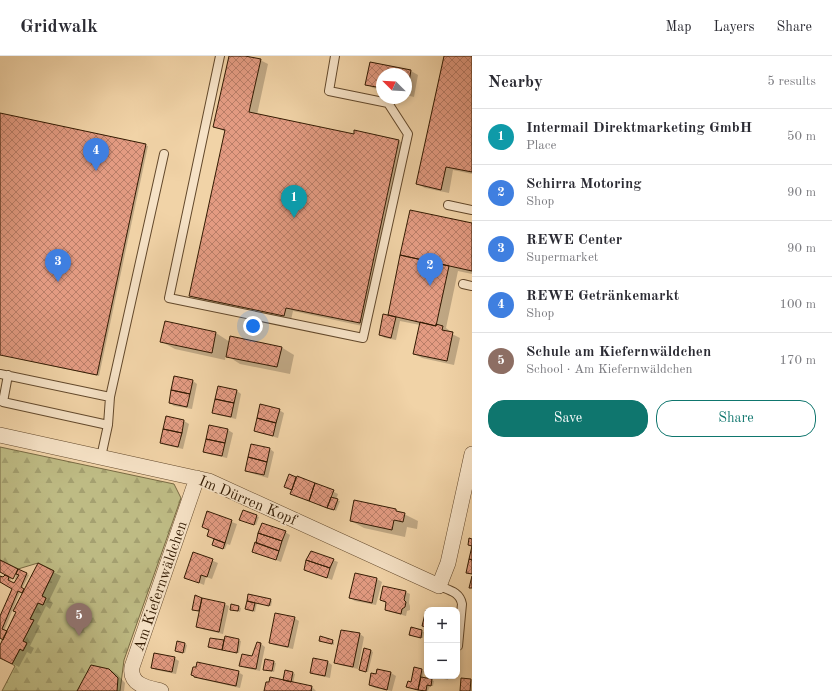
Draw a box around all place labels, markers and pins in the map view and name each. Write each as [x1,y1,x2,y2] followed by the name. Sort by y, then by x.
[83,138,109,171] pin: 4
[281,185,307,218] pin: 1
[45,249,71,282] pin: 3
[417,253,443,286] pin: 2
[66,603,92,636] pin: 5

